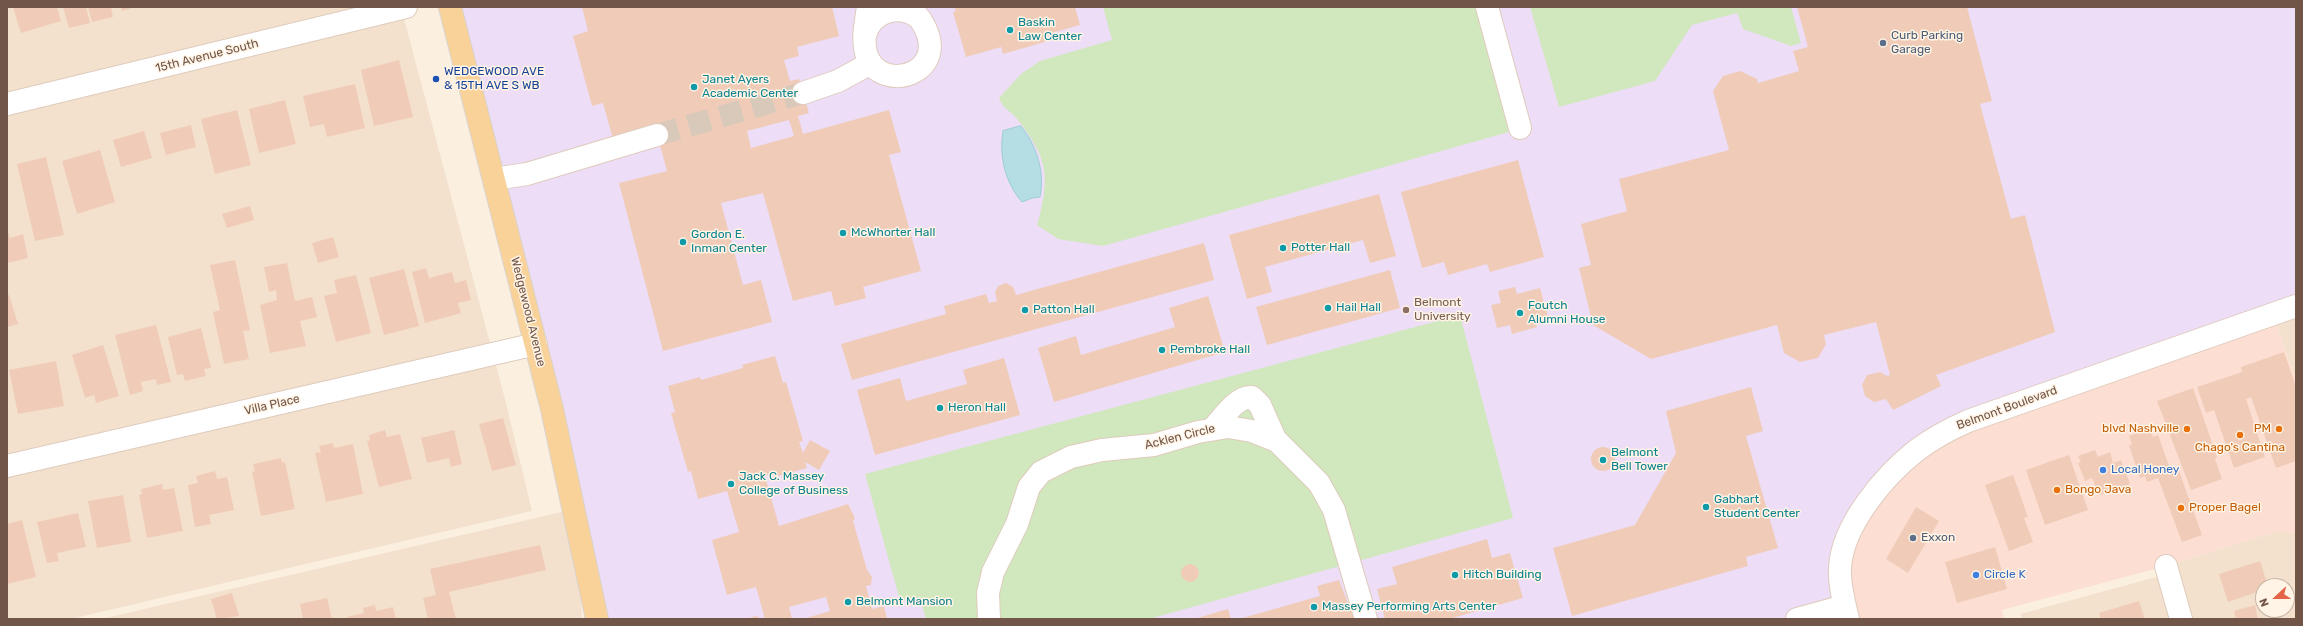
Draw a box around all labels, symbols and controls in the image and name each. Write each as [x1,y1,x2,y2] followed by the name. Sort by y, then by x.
[1018,16,1082,44] place label: Baskin Law Center
[1005,25,1015,35] marker: Baskin Law Center
[1891,29,1963,57] place label: Curb Parking Garage
[154,36,260,76] street label: 15th Avenue South
[1878,38,1888,48] marker: Curb Parking Garage
[444,65,544,93] place label: WEDGEWOOD AVE & 15TH AVE S WB
[702,73,798,101] place label: Janet Ayers Academic Center
[431,74,441,84] marker: WEDGEWOOD AVE & 15TH AVE S WB
[689,82,699,92] marker: Janet Ayers Academic Center
[851,226,935,240] place label: McWhorter Hall
[691,228,767,256] place label: Gordon E. Inman Center
[838,228,848,238] marker: McWhorter Hall
[678,237,688,247] marker: Gordon E. Inman Center
[1291,241,1350,255] place label: Potter Hall
[1278,243,1288,253] marker: Potter Hall
[507,256,549,368] street label: Wedgewood Avenue
[1414,296,1471,324] place label: Belmont University
[1528,299,1605,327] place label: Foutch Alumni House
[1336,301,1381,315] place label: Hail Hall
[1033,303,1095,317] place label: Patton Hall
[1323,303,1333,313] marker: Hail Hall
[1020,305,1030,315] marker: Patton Hall
[1401,305,1411,315] marker: Belmont University
[1515,308,1525,318] marker: Foutch Alumni House
[1170,343,1250,357] place label: Pembroke Hall
[1157,345,1167,355] marker: Pembroke Hall
[1955,383,2059,433] street label: Belmont Boulevard
[243,392,301,418] street label: Villa Place
[948,401,1006,415] place label: Heron Hall
[935,403,945,413] marker: Heron Hall
[1143,421,1217,453] street label: Acklen Circle
[2102,422,2179,436] place label: blvd Nashville
[2254,422,2271,436] place label: PM
[2182,424,2192,434] marker: blvd Nashville
[2274,424,2284,434] marker: PM
[2235,430,2245,440] marker: Chago's Cantina
[2195,441,2285,455] place label: Chago's Cantina
[1611,446,1668,474] place label: Belmont Bell Tower
[1598,455,1608,465] marker: Belmont Bell Tower
[2111,463,2179,477] place label: Local Honey
[2098,465,2108,475] marker: Local Honey
[739,470,848,498] place label: Jack C. Massey College of Business
[726,479,736,489] marker: Jack C. Massey College of Business
[2065,483,2131,497] place label: Bongo Java
[2052,485,2062,495] marker: Bongo Java
[1714,493,1800,521] place label: Gabhart Student Center
[2189,501,2261,515] place label: Proper Bagel
[1701,502,1711,512] marker: Gabhart Student Center
[2176,503,2186,513] marker: Proper Bagel
[1921,531,1955,545] place label: Exxon
[1908,533,1918,543] marker: Exxon
[1463,568,1542,582] place label: Hitch Building
[1984,568,2026,582] place label: Circle K
[1450,570,1460,580] marker: Hitch Building
[1971,570,1981,580] marker: Circle K
[2255,578,2295,618] north arrow
[856,595,953,609] place label: Belmont Mansion
[2257,596,2272,608] text: N
[843,597,853,607] marker: Belmont Mansion
[1322,600,1496,614] place label: Massey Performing Arts Center
[1309,602,1319,612] marker: Massey Performing Arts Center

